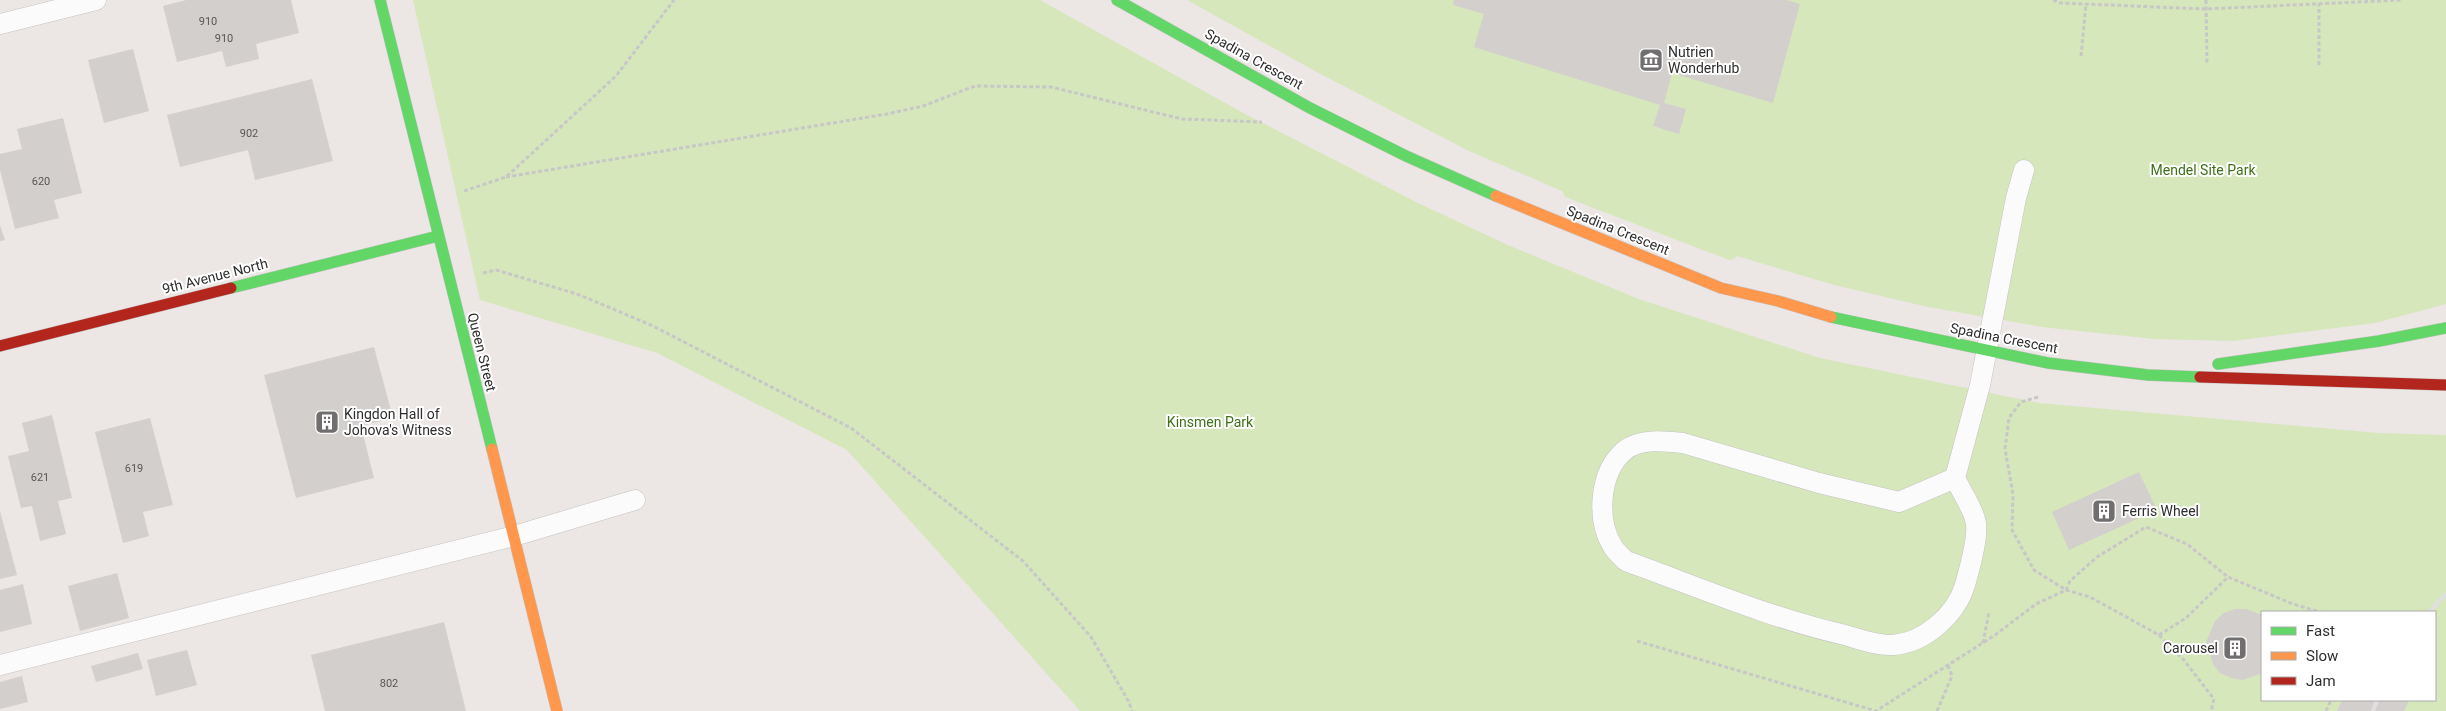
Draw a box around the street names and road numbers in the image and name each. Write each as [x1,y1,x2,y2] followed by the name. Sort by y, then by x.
[1202,25,1306,93] street label: Spadina Crescent
[1564,202,1672,258] street label: Spadina Crescent
[161,255,269,297] street label: 9th Avenue North
[465,311,500,393] street label: Queen Street
[1949,320,2060,356] street label: Spadina Crescent

